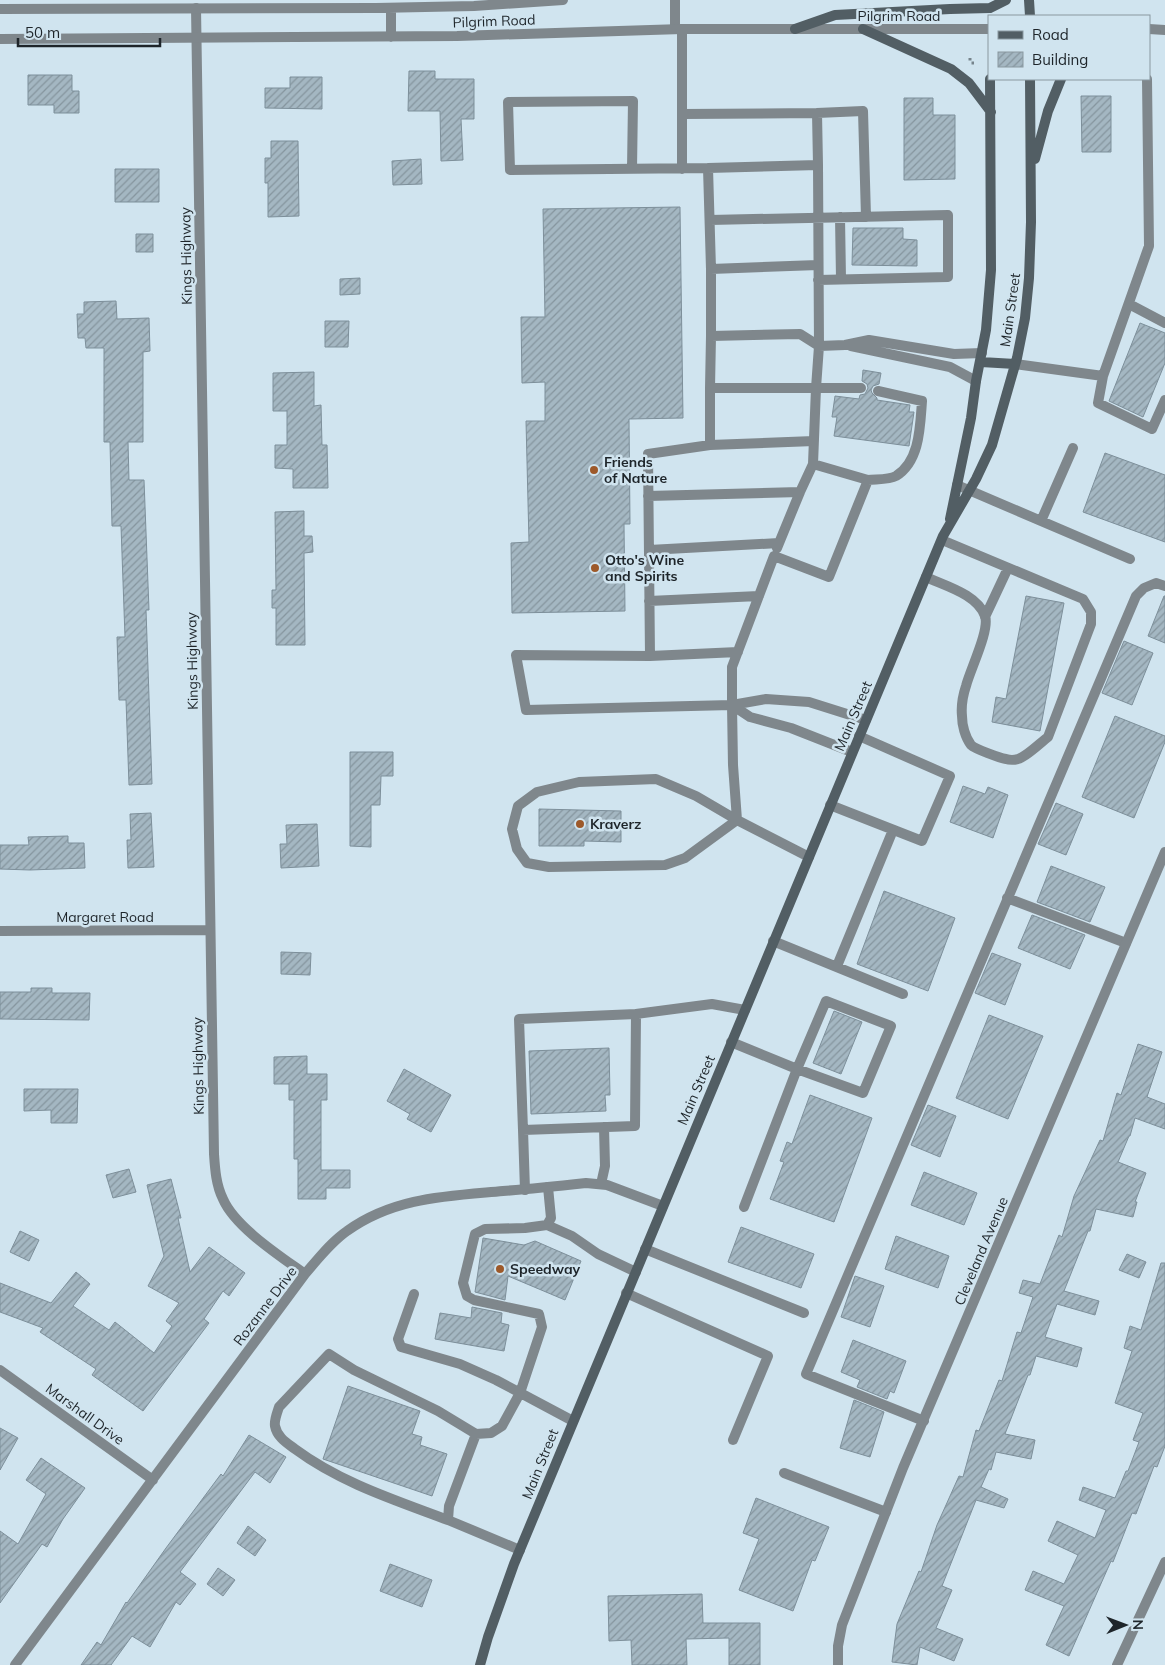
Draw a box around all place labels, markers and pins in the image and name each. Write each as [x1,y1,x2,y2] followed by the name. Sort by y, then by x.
[604,453,667,487] place label: Friends of Nature
[588,464,600,476] marker: Friends of Nature
[605,551,684,585] place label: Otto's Wine and Spirits
[589,562,601,574] marker: Otto's Wine and Spirits
[590,815,641,833] place label: Kraverz
[574,818,586,830] marker: Kraverz
[510,1260,581,1278] place label: Speedway
[494,1263,506,1275] marker: Speedway

